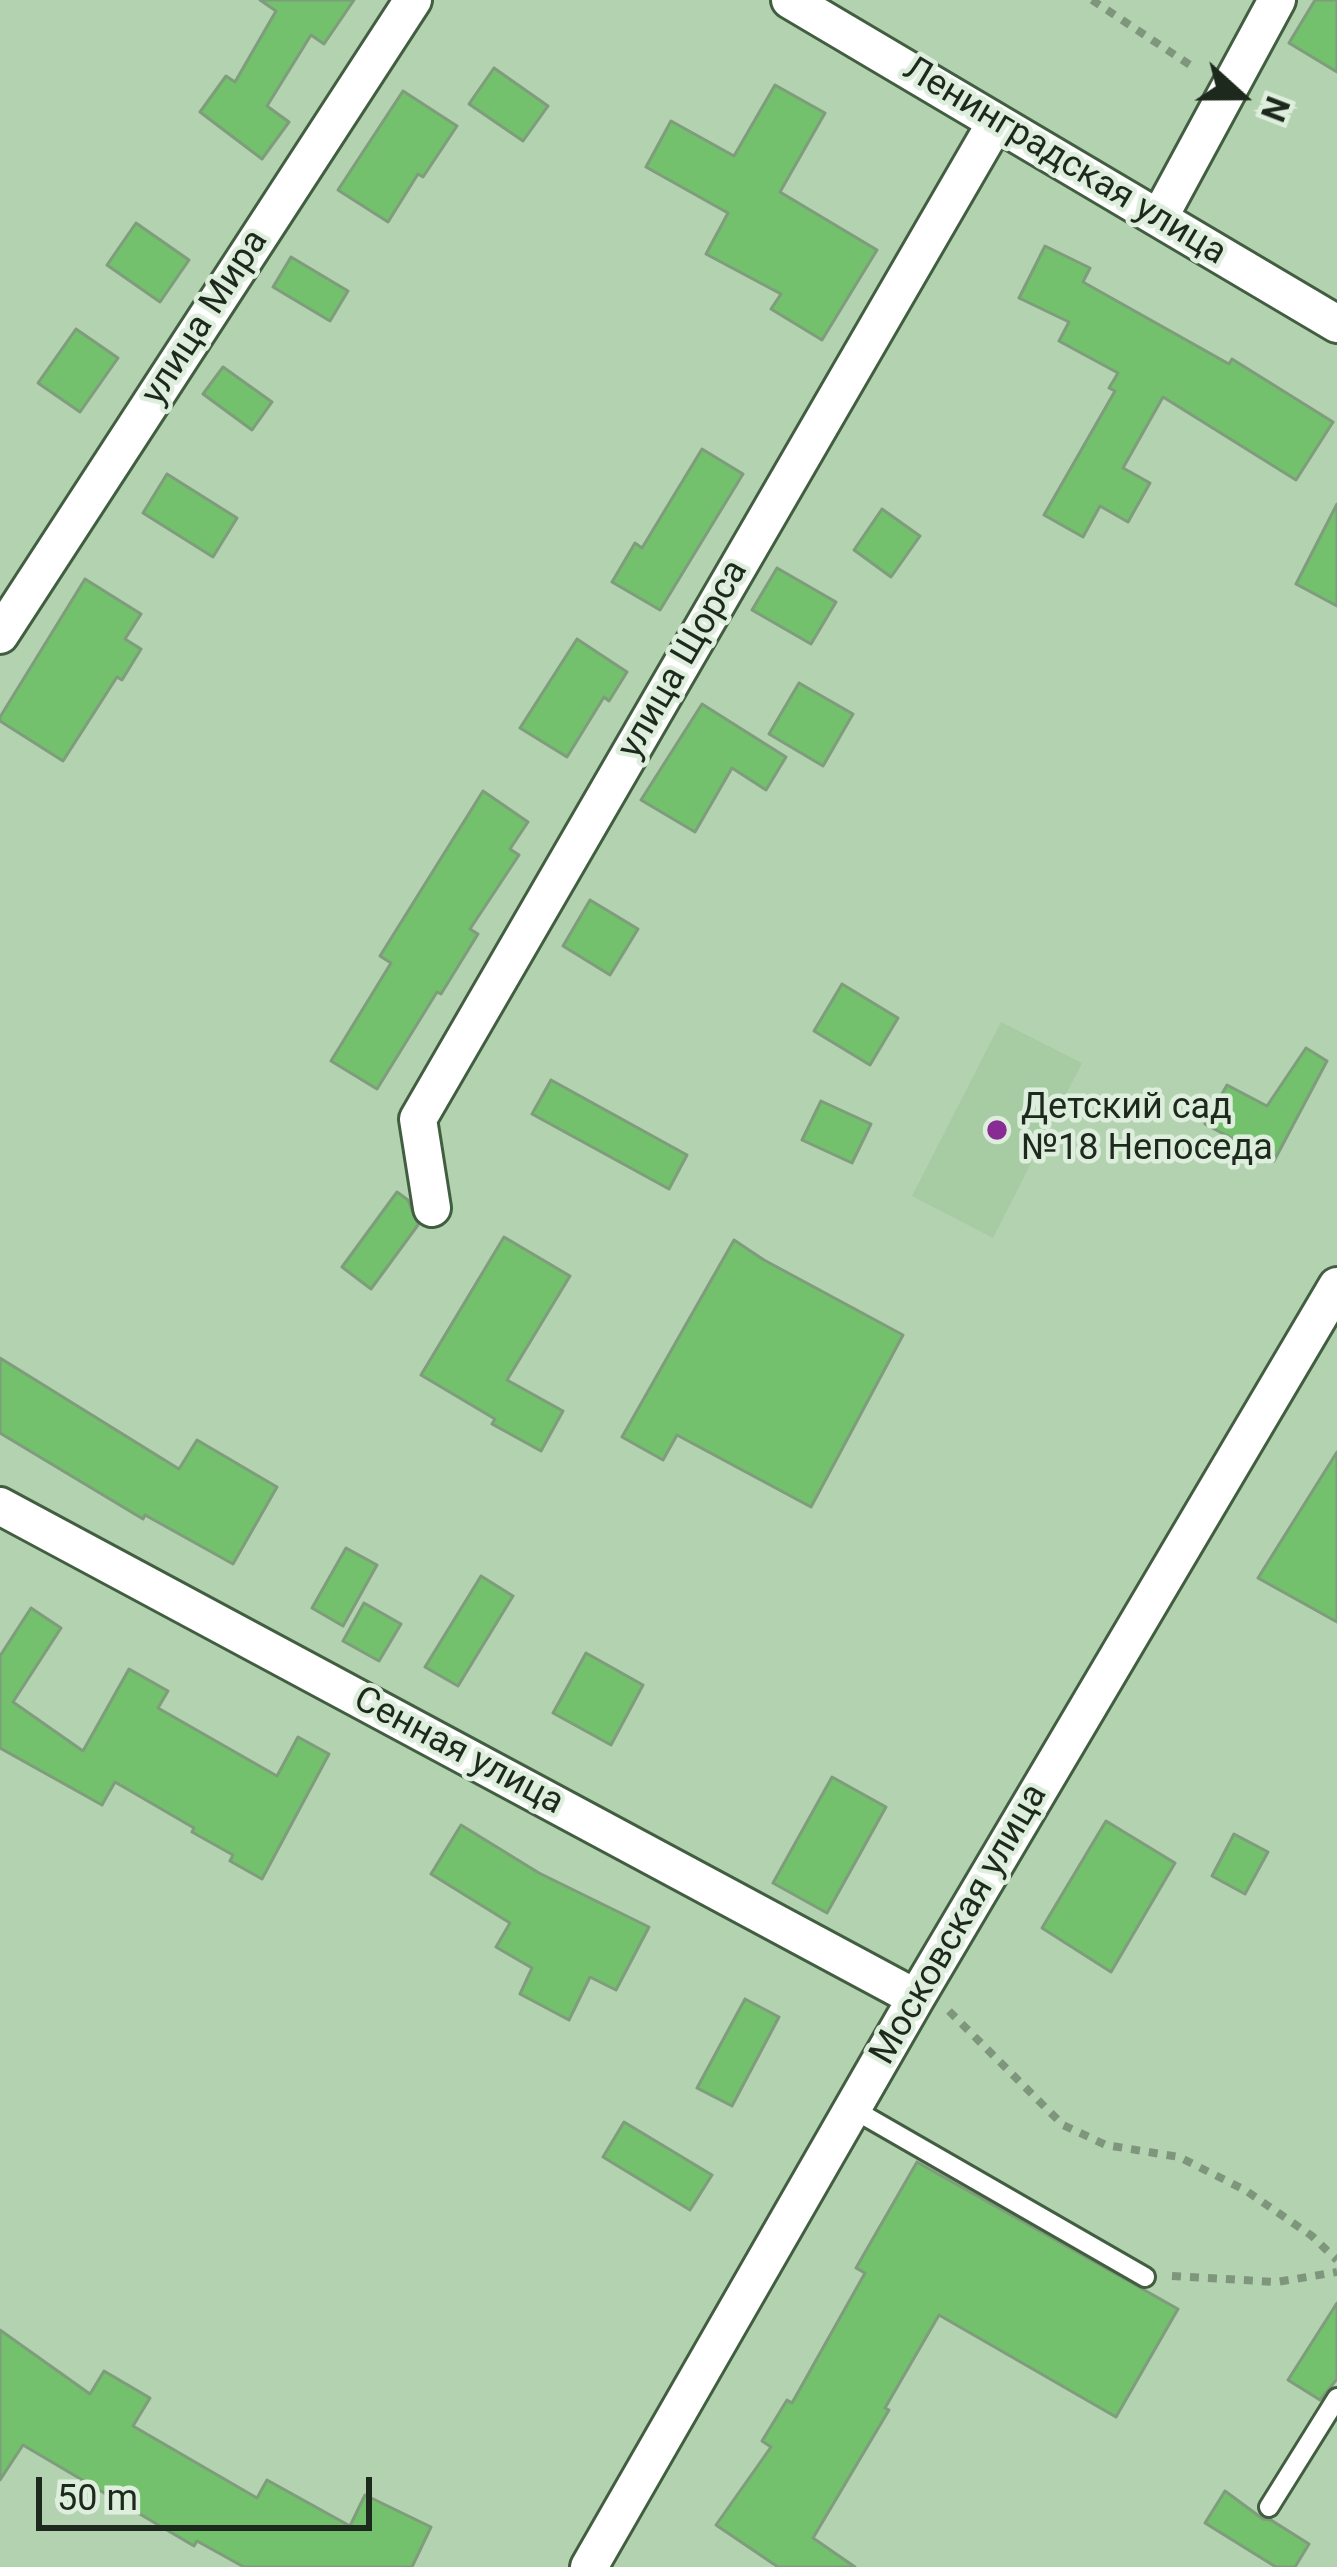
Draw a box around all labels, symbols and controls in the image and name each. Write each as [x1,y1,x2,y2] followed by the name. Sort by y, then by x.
[1181,36,1301,156] north arrow
[895,48,1233,276] street label: Ленинградская улица
[1253,91,1297,127] text: N
[133,222,279,414] street label: улица Мира
[610,553,758,767] street label: улица Щорса
[1021,1087,1273,1172] place label: Детский сад №18 Непоседа
[984,1117,1010,1143] marker: Детский сад №18 Непоседа
[346,1679,570,1825] street label: Сенная улица
[862,1777,1058,2073] street label: Московская улица
[42,2453,378,2527] scale bar
[57,2477,138,2519] text: 50 m

